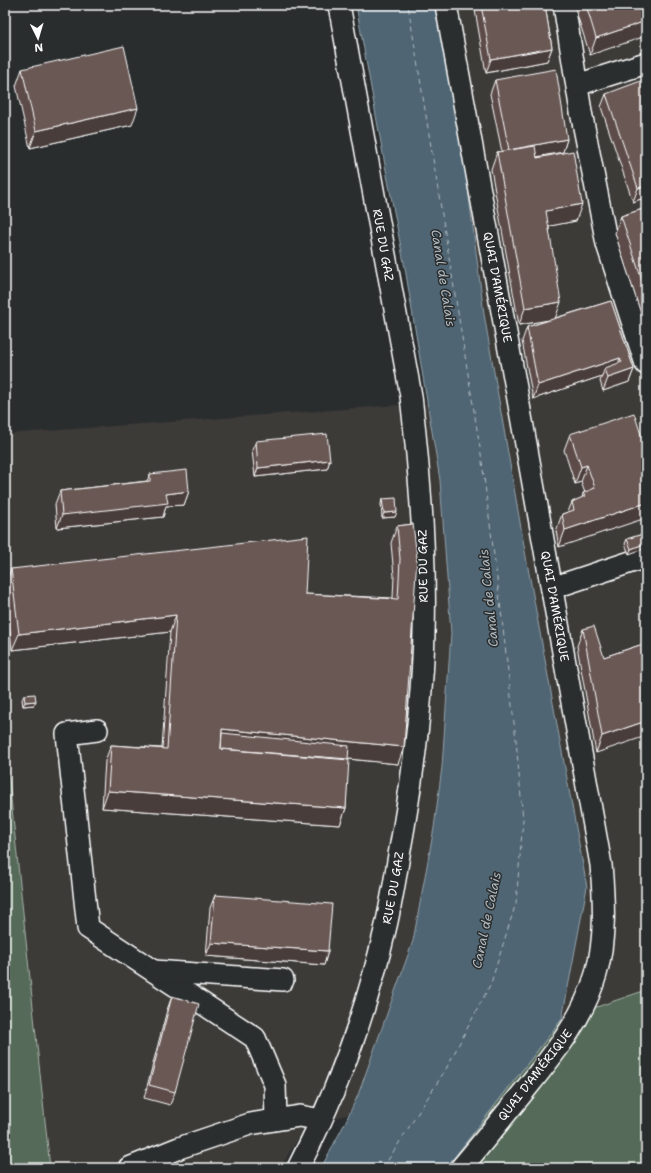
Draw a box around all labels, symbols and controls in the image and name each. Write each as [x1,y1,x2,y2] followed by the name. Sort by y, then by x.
[18,18,58,58] north arrow
[34,40,44,55] text: N
[369,208,397,282] street label: RUE DU GAZ
[427,228,460,328] water label: Canal de Calais
[480,231,516,344] street label: QUAI D'AMÉRIQUE
[414,529,432,603] street label: RUE DU GAZ
[475,548,502,648] water label: Canal de Calais
[537,550,573,663] street label: QUAI D'AMÉRIQUE
[379,851,407,925] street label: RUE DU GAZ
[468,870,505,970] water label: Canal de Calais
[494,1026,576,1124] street label: QUAI D'AMÉRIQUE

